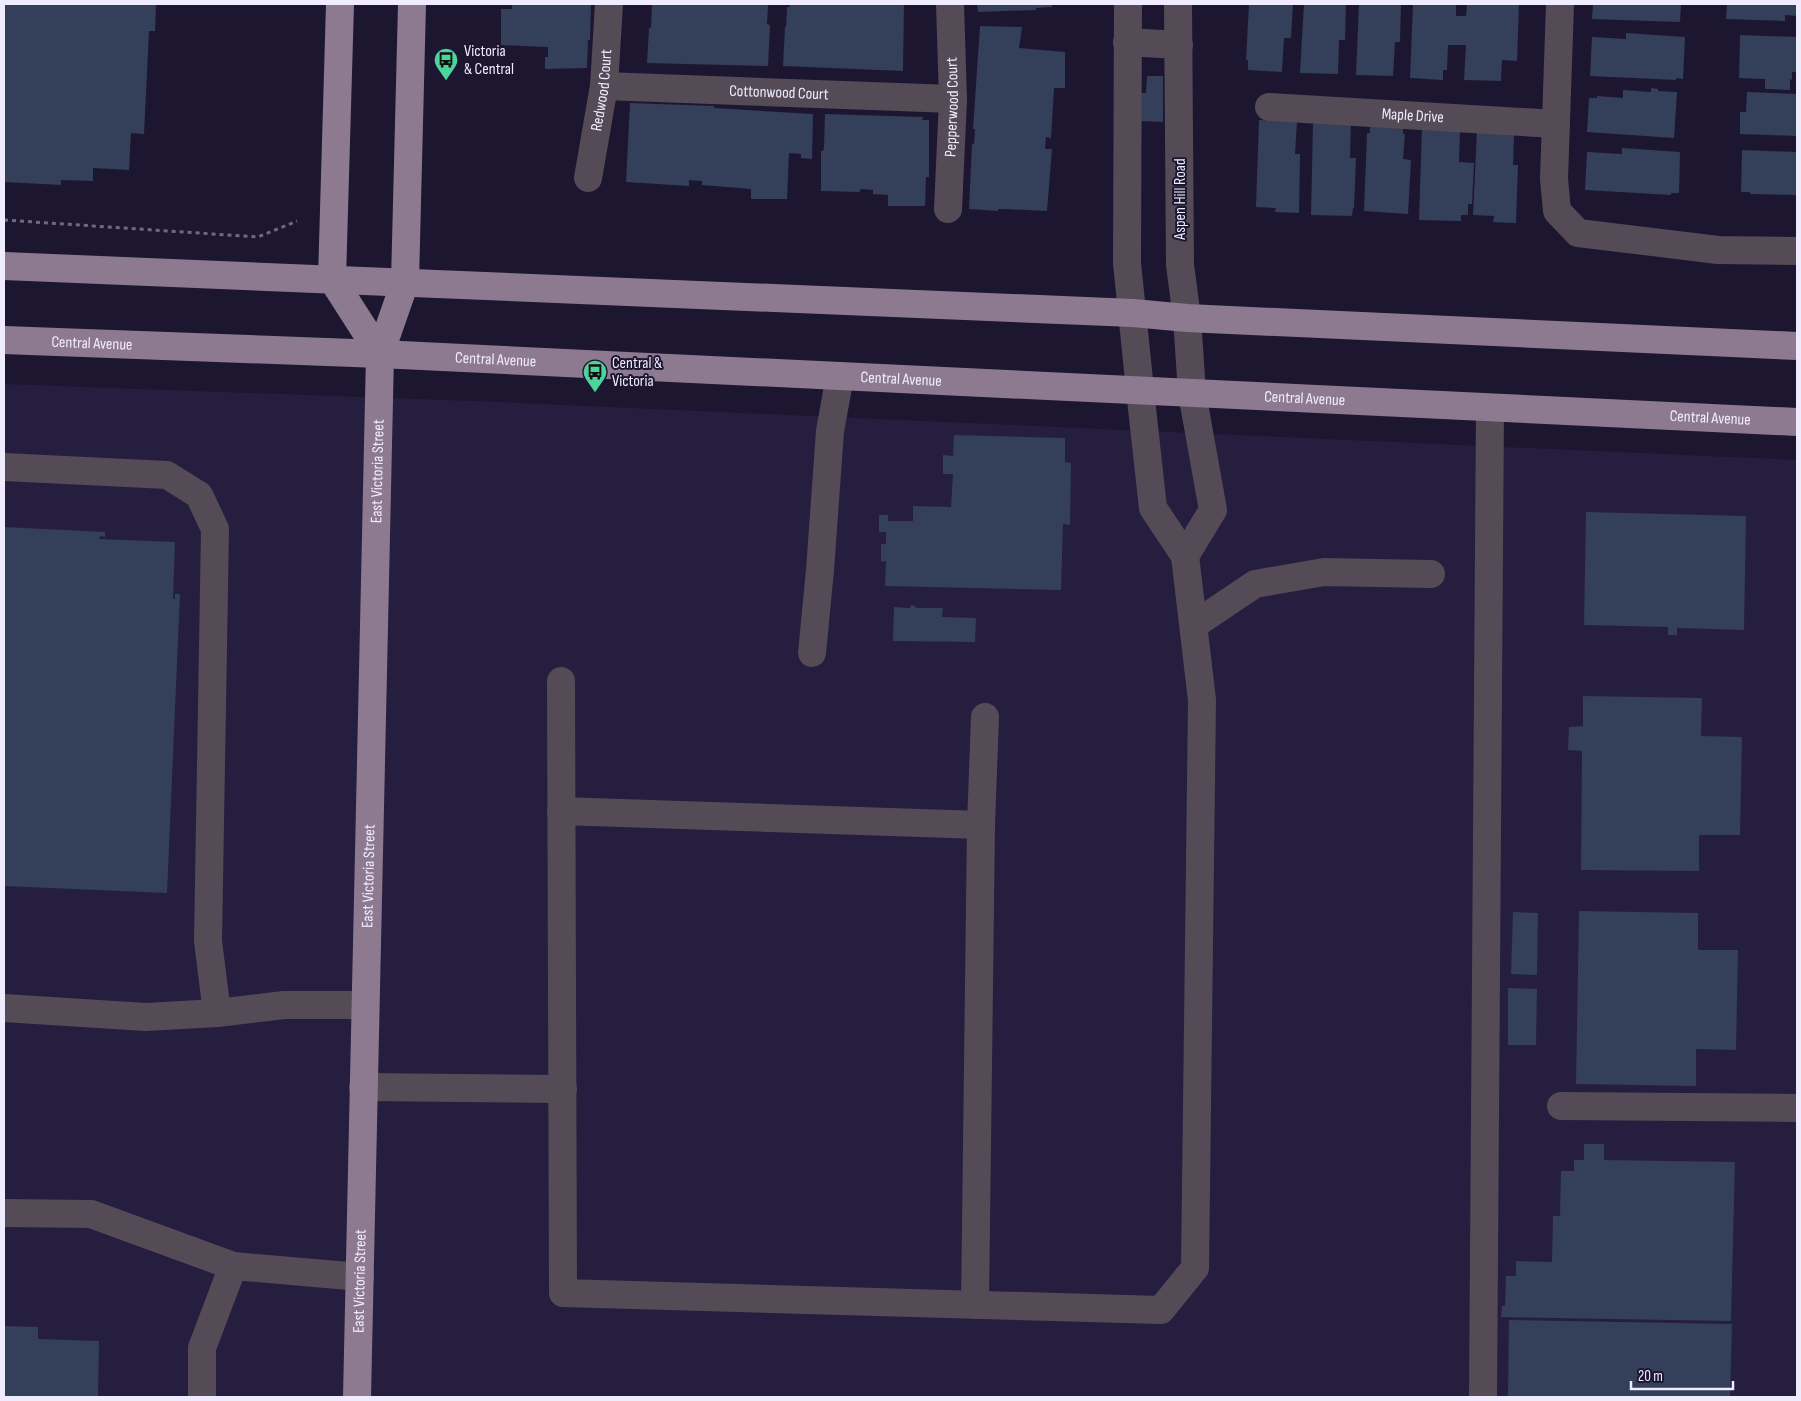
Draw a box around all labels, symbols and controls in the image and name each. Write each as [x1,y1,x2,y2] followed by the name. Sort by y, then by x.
[464,42,514,79] place label: Victoria & Central
[433,47,459,81] bus stop icon: Victoria & Central
[587,49,616,133] street label: Redwood Court
[941,57,963,157] street label: Pepperwood Court
[729,81,829,104] street label: Cottonwood Court
[1381,104,1444,127] street label: Maple Drive
[1171,158,1190,241] street label: Aspen Hill Road
[51,332,133,354] street label: Central Avenue
[455,348,537,371] street label: Central Avenue
[612,354,662,391] place label: Central & Victoria
[582,359,608,393] bus stop icon: Central & Victoria
[860,368,942,390] street label: Central Avenue
[1264,387,1346,410] street label: Central Avenue
[1669,406,1751,429] street label: Central Avenue
[367,419,388,523] street label: East Victoria Street
[358,824,379,928] street label: East Victoria Street
[349,1229,370,1333] street label: East Victoria Street
[1631,1358,1734,1390] scale bar
[1638,1367,1663,1386] text: 20 m

